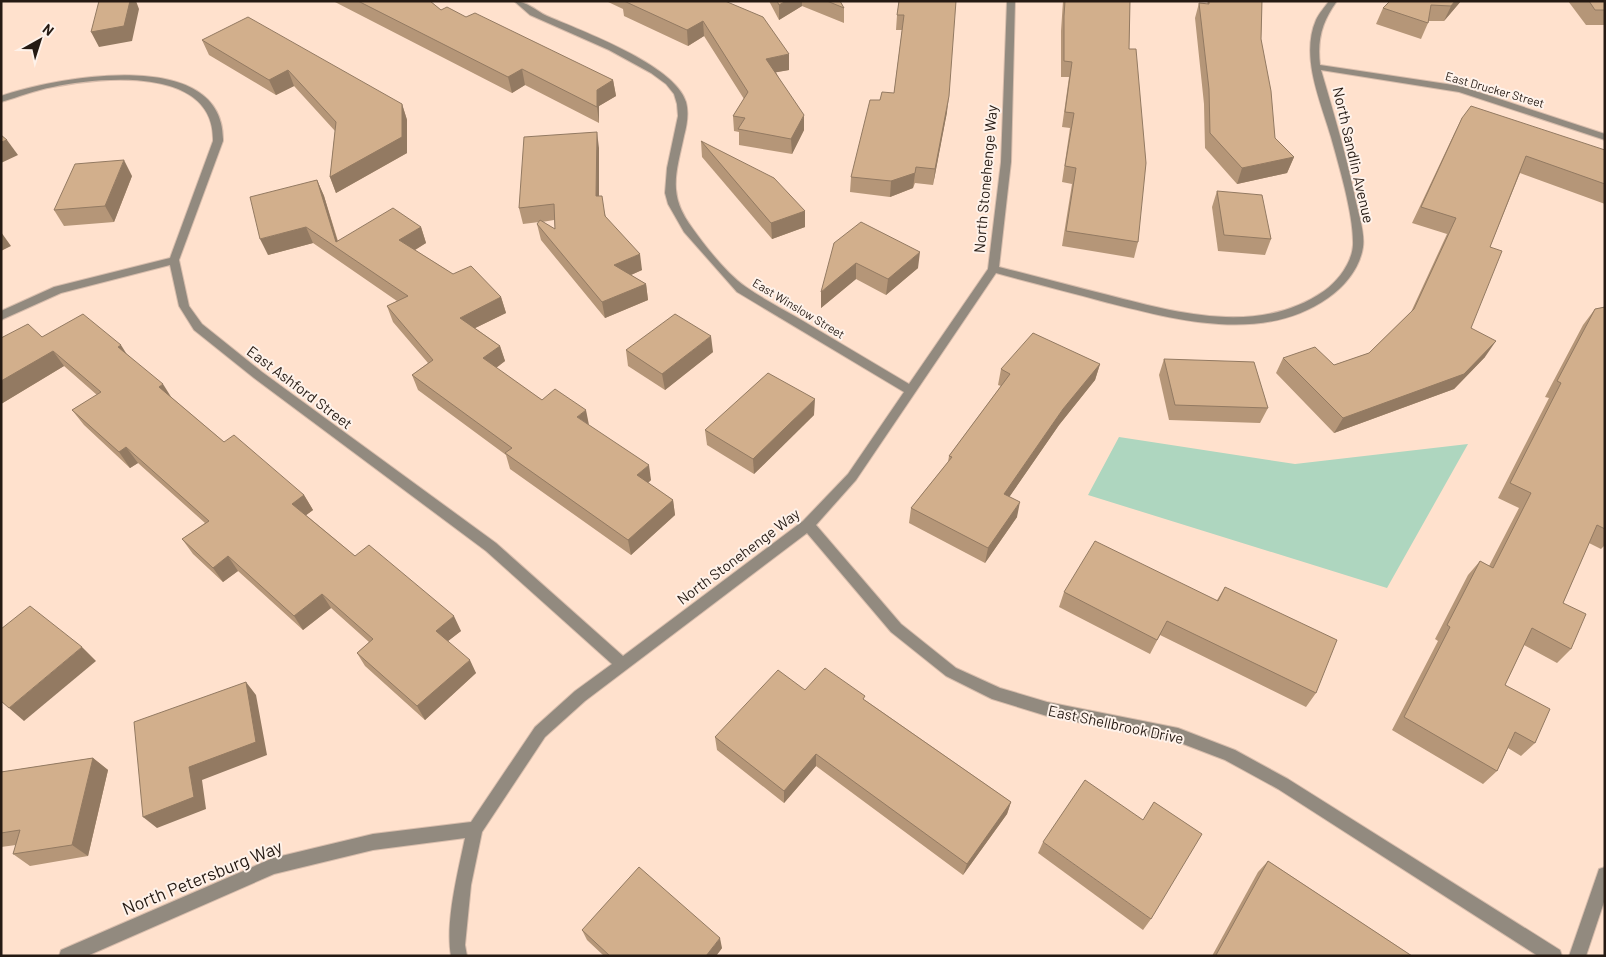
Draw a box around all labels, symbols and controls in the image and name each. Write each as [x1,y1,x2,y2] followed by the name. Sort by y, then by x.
[15,15,65,65] north arrow
[40,20,57,39] text: N
[1444,68,1546,110] street label: East Drucker Street
[1330,85,1378,225] street label: North Sandlin Avenue
[970,104,1000,254] street label: North Stonehenge Way
[751,275,847,341] street label: East Winslow Street
[244,342,356,432] street label: East Ashford Street
[673,504,803,608] street label: North Stonehenge Way
[1047,701,1185,747] street label: East Shellbrook Drive
[119,835,285,919] street label: North Petersburg Way

